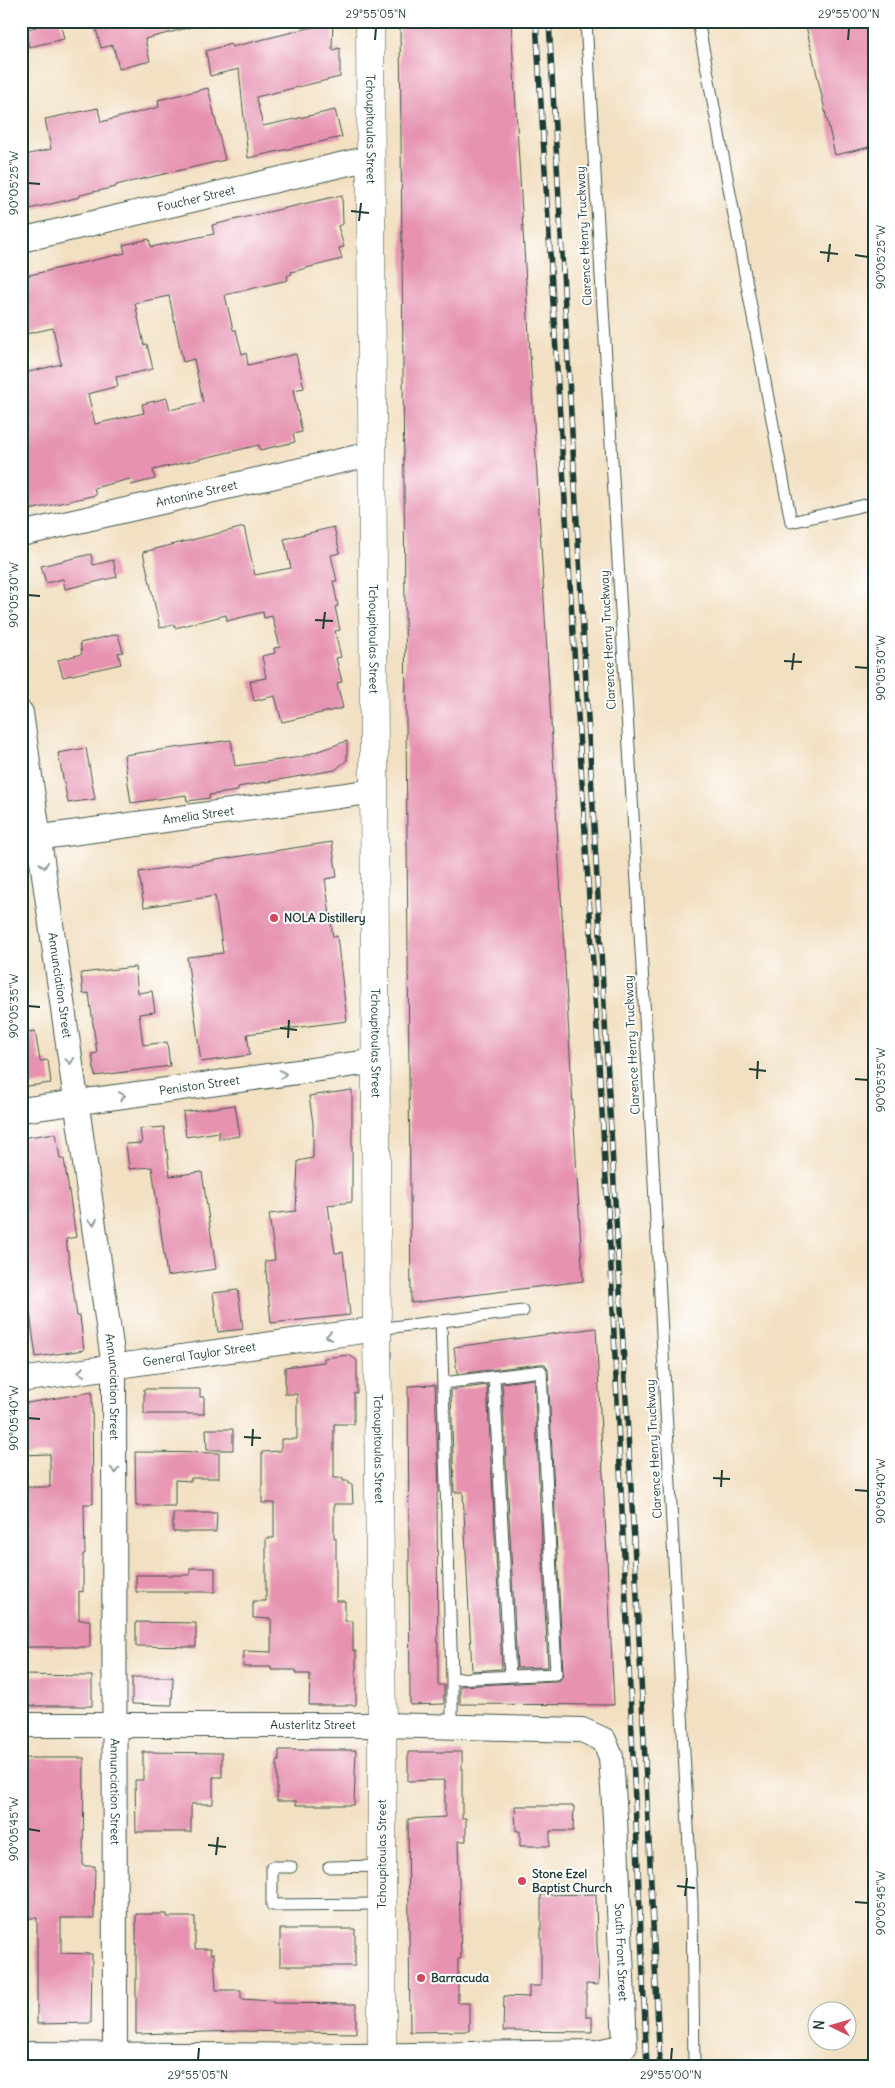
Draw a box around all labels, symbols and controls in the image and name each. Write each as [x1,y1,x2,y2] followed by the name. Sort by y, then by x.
[346,6,406,21] text: 29°55'05"N
[818,6,880,21] text: 29°55'00"N
[363,74,379,184] street label: Tchoupitoulas Street
[6,151,21,215] text: 90°05'25"W
[572,166,595,306] street label: Clarence Henry Truckway
[156,182,236,215] street label: Foucher Street
[873,225,888,289] text: 90°05'25"W
[154,477,239,510] street label: Antonine Street
[6,562,21,628] text: 90°05'30"W
[596,570,619,710] street label: Clarence Henry Truckway
[366,584,382,694] street label: Tchoupitoulas Street
[873,635,888,701] text: 90°05'30"W
[162,803,235,827] street label: Amelia Street
[38,861,49,869] one-way arrow
[284,910,366,926] place label: NOLA Distillery
[268,912,280,924] marker: NOLA Distillery
[45,931,75,1039] street label: Annunciation Street
[6,974,21,1038] text: 90°05'35"W
[620,975,643,1115] street label: Clarence Henry Truckway
[368,988,384,1098] street label: Tchoupitoulas Street
[873,1048,888,1112] text: 90°05'35"W
[65,1056,75,1065] one-way arrow
[279,1069,287,1080] one-way arrow
[158,1072,240,1098] street label: Peniston Street
[118,1091,126,1102] one-way arrow
[87,1218,98,1226] one-way arrow
[324,1330,332,1341] one-way arrow
[102,1332,122,1440] street label: Annunciation Street
[142,1338,257,1369] street label: General Taylor Street
[77,1366,85,1377] one-way arrow
[642,1379,665,1519] street label: Clarence Henry Truckway
[6,1385,21,1451] text: 90°05'40"W
[371,1394,387,1504] street label: Tchoupitoulas Street
[873,1458,888,1524] text: 90°05'40"W
[110,1466,120,1474] one-way arrow
[270,1717,356,1732] street label: Austerlitz Street
[108,1738,123,1845] street label: Annunciation Street
[6,1797,21,1861] text: 90°05'45"W
[374,1799,389,1909] street label: Tchoupitoulas Street
[532,1866,612,1896] place label: Stone Ezel Baptist Church
[873,1871,888,1935] text: 90°05'45"W
[516,1875,528,1887] marker: Stone Ezel Baptist Church
[612,1903,631,2001] street label: South Front Street
[431,1970,489,1985] place label: Barracuda
[415,1972,427,1984] marker: Barracuda
[808,2000,858,2050] north arrow
[810,2019,828,2030] text: N
[168,2067,228,2082] text: 29°55'05"N
[640,2067,702,2082] text: 29°55'00"N

